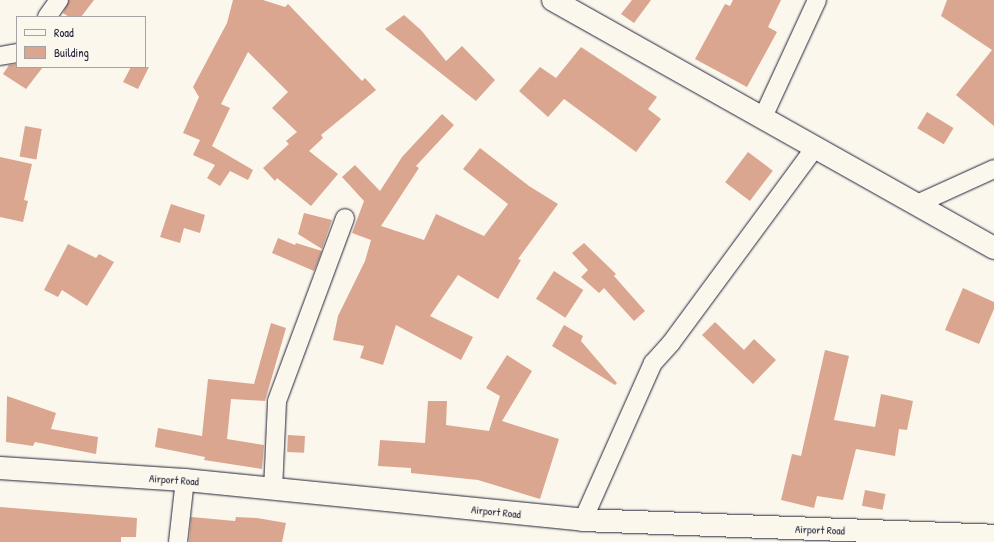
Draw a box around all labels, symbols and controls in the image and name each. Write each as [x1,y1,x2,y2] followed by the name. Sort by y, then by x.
[16,16,146,68] legend
[54,24,74,41] text: Road
[54,44,89,61] text: Building
[149,472,199,488] street label: Airport Road
[471,503,521,521] street label: Airport Road
[795,523,845,537] street label: Airport Road

